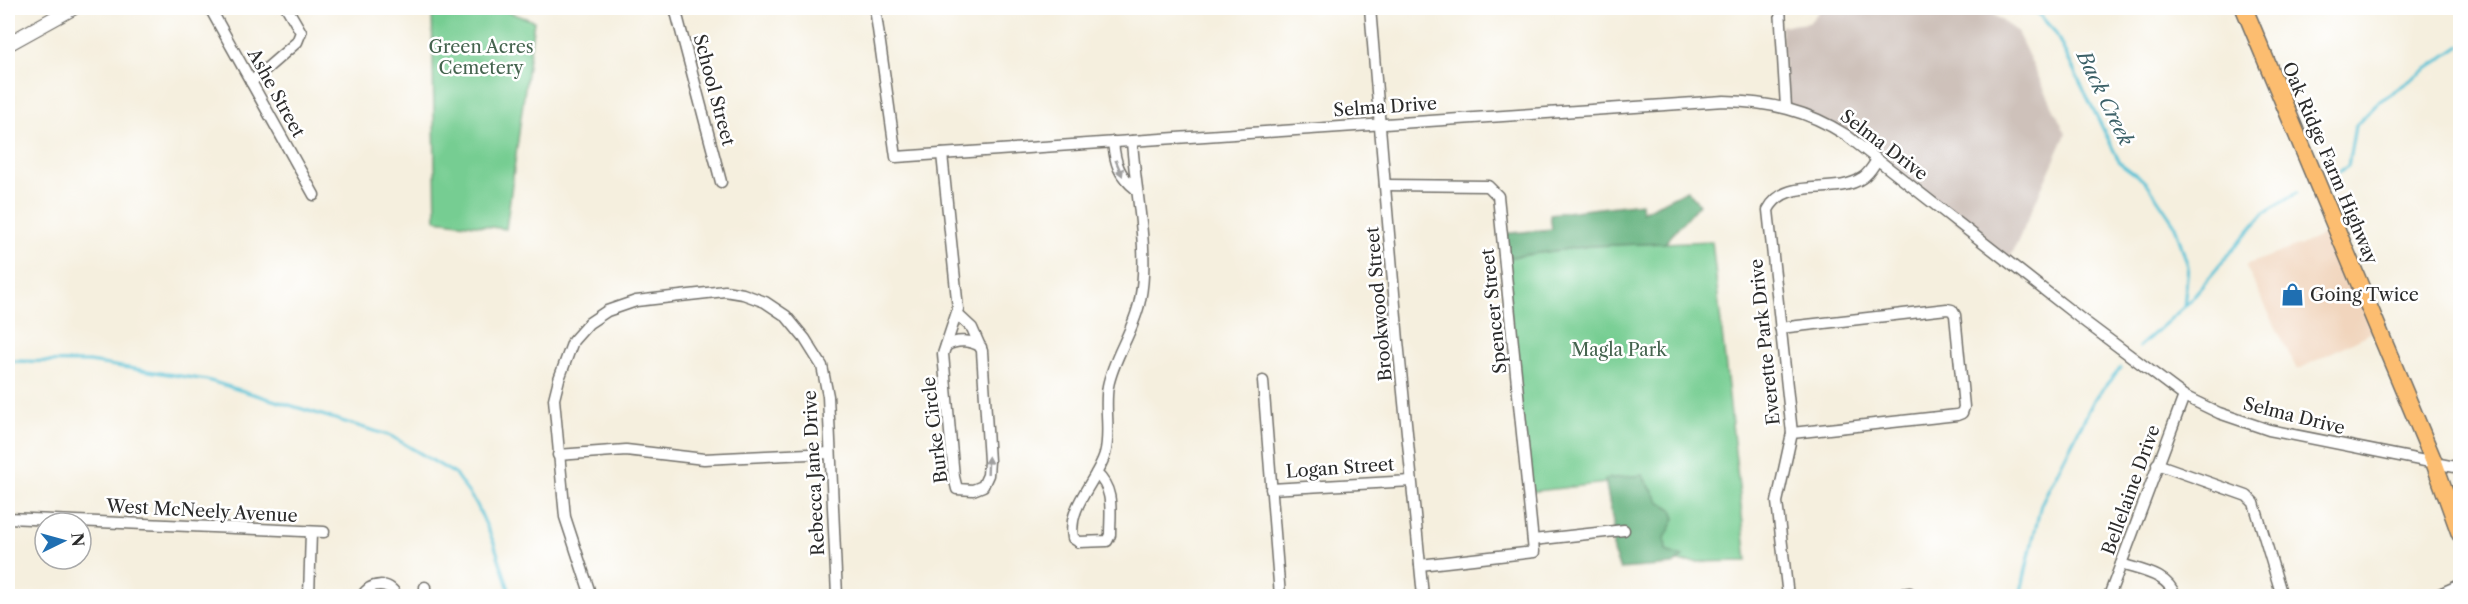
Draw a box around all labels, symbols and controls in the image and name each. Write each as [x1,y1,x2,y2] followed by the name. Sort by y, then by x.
[689,32,740,149] street label: School Street
[428,36,534,79] park label: Green Acres Cemetery
[242,44,310,142] street label: Ashe Street
[2071,45,2139,150] water label: Back Creek
[2277,59,2383,268] street label: Oak Ridge Farm Highway
[1332,92,1438,122] street label: Selma Drive
[1836,105,1932,185] street label: Selma Drive
[1114,160,1124,178] one-way arrow
[1361,225,1397,382] street label: Brookwood Street
[1476,247,1512,375] street label: Spencer Street
[1745,258,1785,426] street label: Everette Park Drive
[2279,282,2305,308] shop icon: Going Twice
[2310,284,2419,306] place label: Going Twice
[1571,339,1668,361] park label: Magla Park
[918,375,952,485] street label: Burke Circle
[799,390,829,556] street label: Rebecca Jane Drive
[2241,393,2347,439] street label: Selma Drive
[2097,422,2165,558] street label: Bellelaine Drive
[1285,453,1396,483] street label: Logan Street
[983,456,993,475] one-way arrow
[105,495,298,527] street label: West McNeely Avenue
[33,511,93,571] north arrow
[67,532,89,548] text: N

